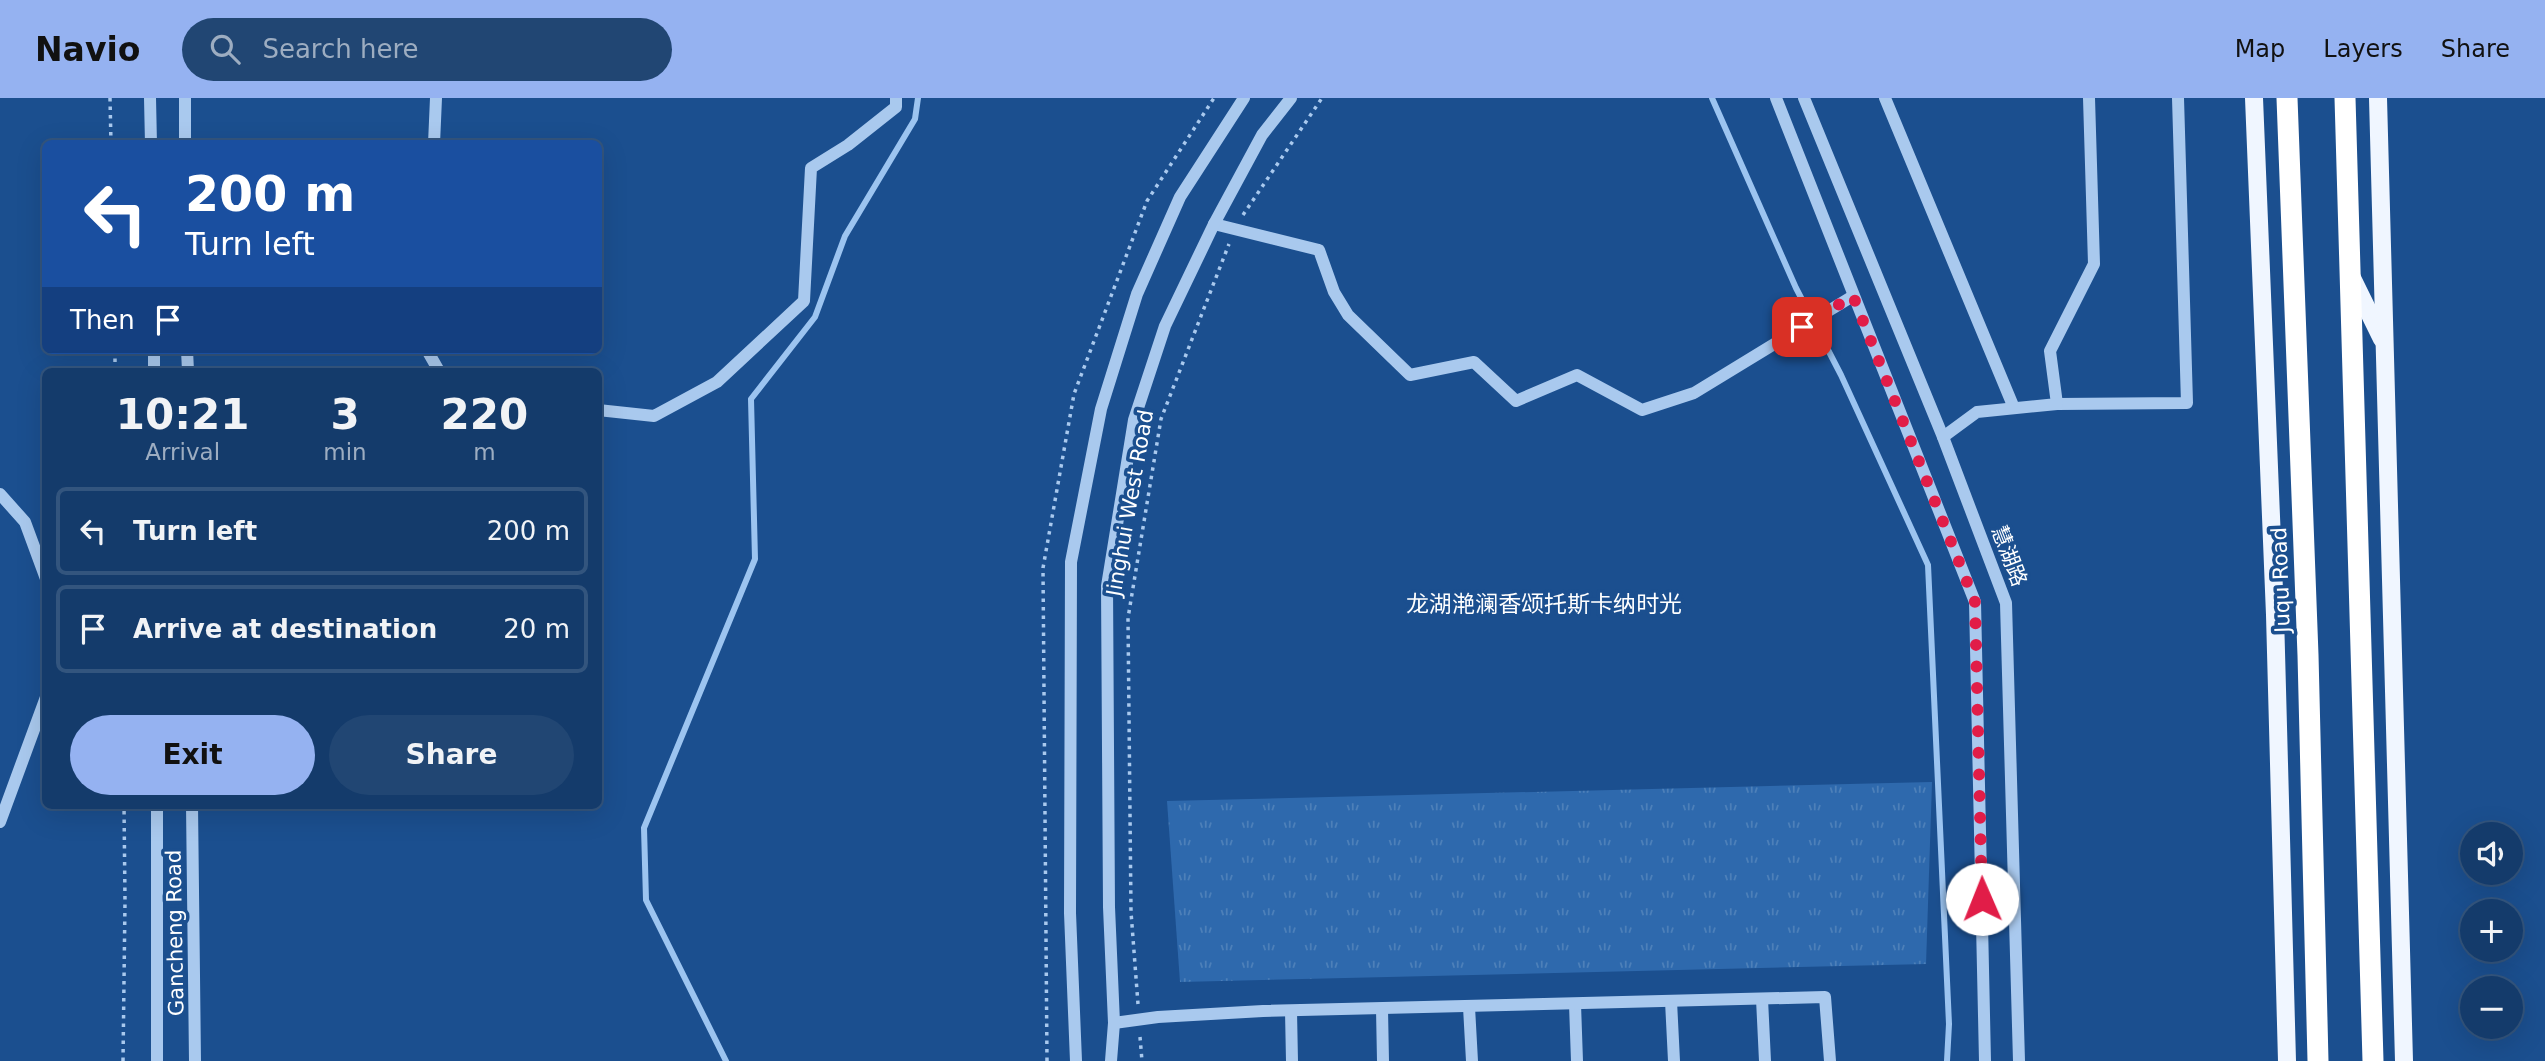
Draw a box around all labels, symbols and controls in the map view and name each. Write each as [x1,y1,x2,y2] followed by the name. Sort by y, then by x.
[182,18,672,81] search box
[35,30,140,69] text: Navio
[206,30,244,68] icon: search
[262,34,419,64] text: Search here
[2235,35,2285,63] text: Map
[2323,35,2403,63] text: Layers
[2441,35,2510,63] text: Share
[185,166,355,223] text: 200 m
[70,168,161,259] icon: left
[185,225,315,263] text: Turn left
[1772,297,1832,357] pin
[149,301,187,339] icon: arrive
[70,305,135,335] text: Then
[1783,308,1821,346] icon: arrive
[116,390,250,439] text: 10:21
[330,390,360,439] text: 3
[441,390,528,439] text: 220
[1101,408,1158,600] street label: Jinghui West Road
[145,439,220,465] text: Arrival
[323,439,367,465] text: min
[473,439,496,465] text: m
[74,512,112,550] icon: left
[133,516,257,546] text: Turn left
[487,516,570,546] text: 200 m
[1987,522,2031,590] street label: 慧湖路
[2267,527,2295,635] street label: Juqu Road
[1406,591,1682,617] district label: 龙湖滟澜香颂托斯卡纳时光
[74,610,112,648] icon: arrive
[133,614,437,644] text: Arrive at destination
[503,614,570,644] text: 20 m
[70,715,315,795] button: Exit
[329,715,574,795] button: Share
[2460,822,2523,1039] map controls
[2460,822,2523,885] button: sound
[162,850,188,1016] street label: Gancheng Road
[1945,862,2019,936] position arrow
[2460,899,2523,962] button: +
[2460,976,2523,1039] button: −

